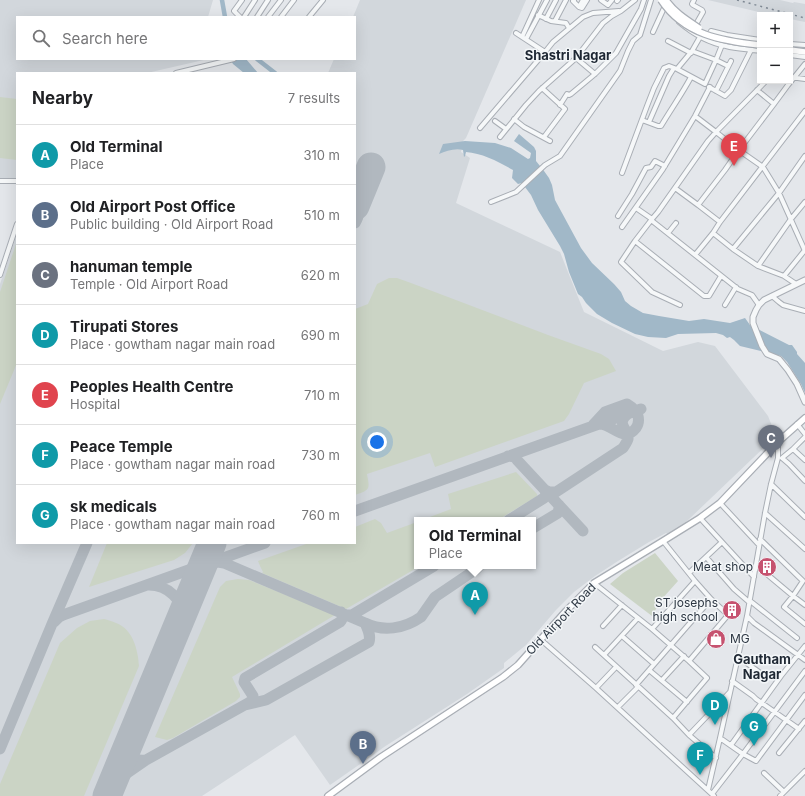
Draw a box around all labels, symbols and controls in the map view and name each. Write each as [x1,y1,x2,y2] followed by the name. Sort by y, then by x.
[757,12,793,84] map controls
[757,12,793,48] button: +
[16,16,356,60] search box
[30,27,52,49] icon: search
[62,29,148,48] text: Search here
[525,47,612,63] district label: Shastri Nagar
[757,48,793,84] button: −
[32,88,93,108] text: Nearby
[288,90,340,106] text: 7 results
[721,133,747,166] pin: E
[70,137,163,156] text: Old Terminal
[40,147,50,163] text: A
[303,147,340,163] text: 310 m
[70,156,104,172] text: Place
[70,197,235,216] text: Old Airport Post Office
[41,207,49,223] text: B
[304,207,340,223] text: 510 m
[70,216,273,232] text: Public building · Old Airport Road
[70,257,192,276] text: hanuman temple
[40,267,50,283] text: C
[301,267,340,283] text: 620 m
[70,276,228,292] text: Temple · Old Airport Road
[70,317,178,336] text: Tirupati Stores
[40,327,50,343] text: D
[301,327,340,343] text: 690 m
[70,336,275,352] text: Place · gowtham nagar main road
[70,377,233,396] text: Peoples Health Centre
[41,387,49,403] text: E
[304,387,340,403] text: 710 m
[70,396,120,412] text: Hospital
[758,425,784,458] pin: C
[367,432,387,452] your location
[70,437,173,456] text: Peace Temple
[41,447,49,463] text: F
[302,447,340,463] text: 730 m
[70,456,275,472] text: Place · gowtham nagar main road
[70,497,157,516] text: sk medicals
[40,507,50,523] text: G
[302,507,340,523] text: 760 m
[70,516,275,532] text: Place · gowtham nagar main road
[414,517,536,569] popup
[429,526,521,545] text: Old Terminal
[429,545,463,561] text: Place
[756,556,778,578] building icon: Meat shop
[693,559,753,574] place label: Meat shop
[523,580,599,658] street label: Old Airport Road
[462,582,488,615] pin: A
[653,595,718,624] place label: ST josephs high school
[721,599,743,621] building icon: ST josephs high school
[705,628,727,650] shop icon: MG
[730,631,750,646] place label: MG
[733,651,791,682] district label: Gautham Nagar
[702,692,728,725] pin: D
[741,713,767,746] pin: G
[350,731,376,764] pin: B
[687,742,713,775] pin: F

